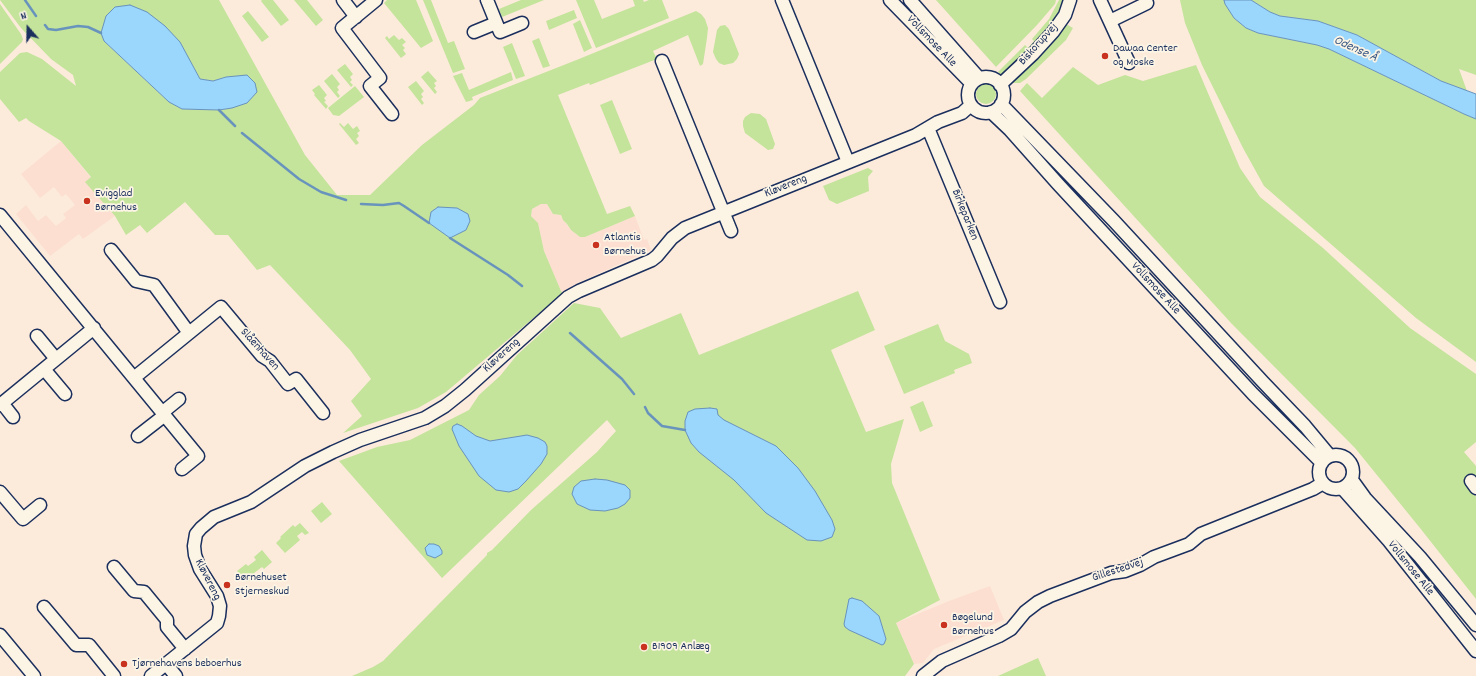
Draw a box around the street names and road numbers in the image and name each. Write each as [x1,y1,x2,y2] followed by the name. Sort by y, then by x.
[903,13,959,71] street label: Vollsmose Alle
[1016,21,1062,69] street label: Biskorupvej
[763,172,809,202] street label: Kløvereng
[947,187,981,243] street label: Birkeparken
[1127,260,1183,318] street label: Vollsmose Alle
[236,326,282,374] street label: Slåenhaven
[481,336,523,376] street label: Kløvereng
[1384,539,1436,599] street label: Vollsmose Alle
[1091,556,1145,586] street label: Gillestedvej
[190,557,224,603] street label: Kløvereng

